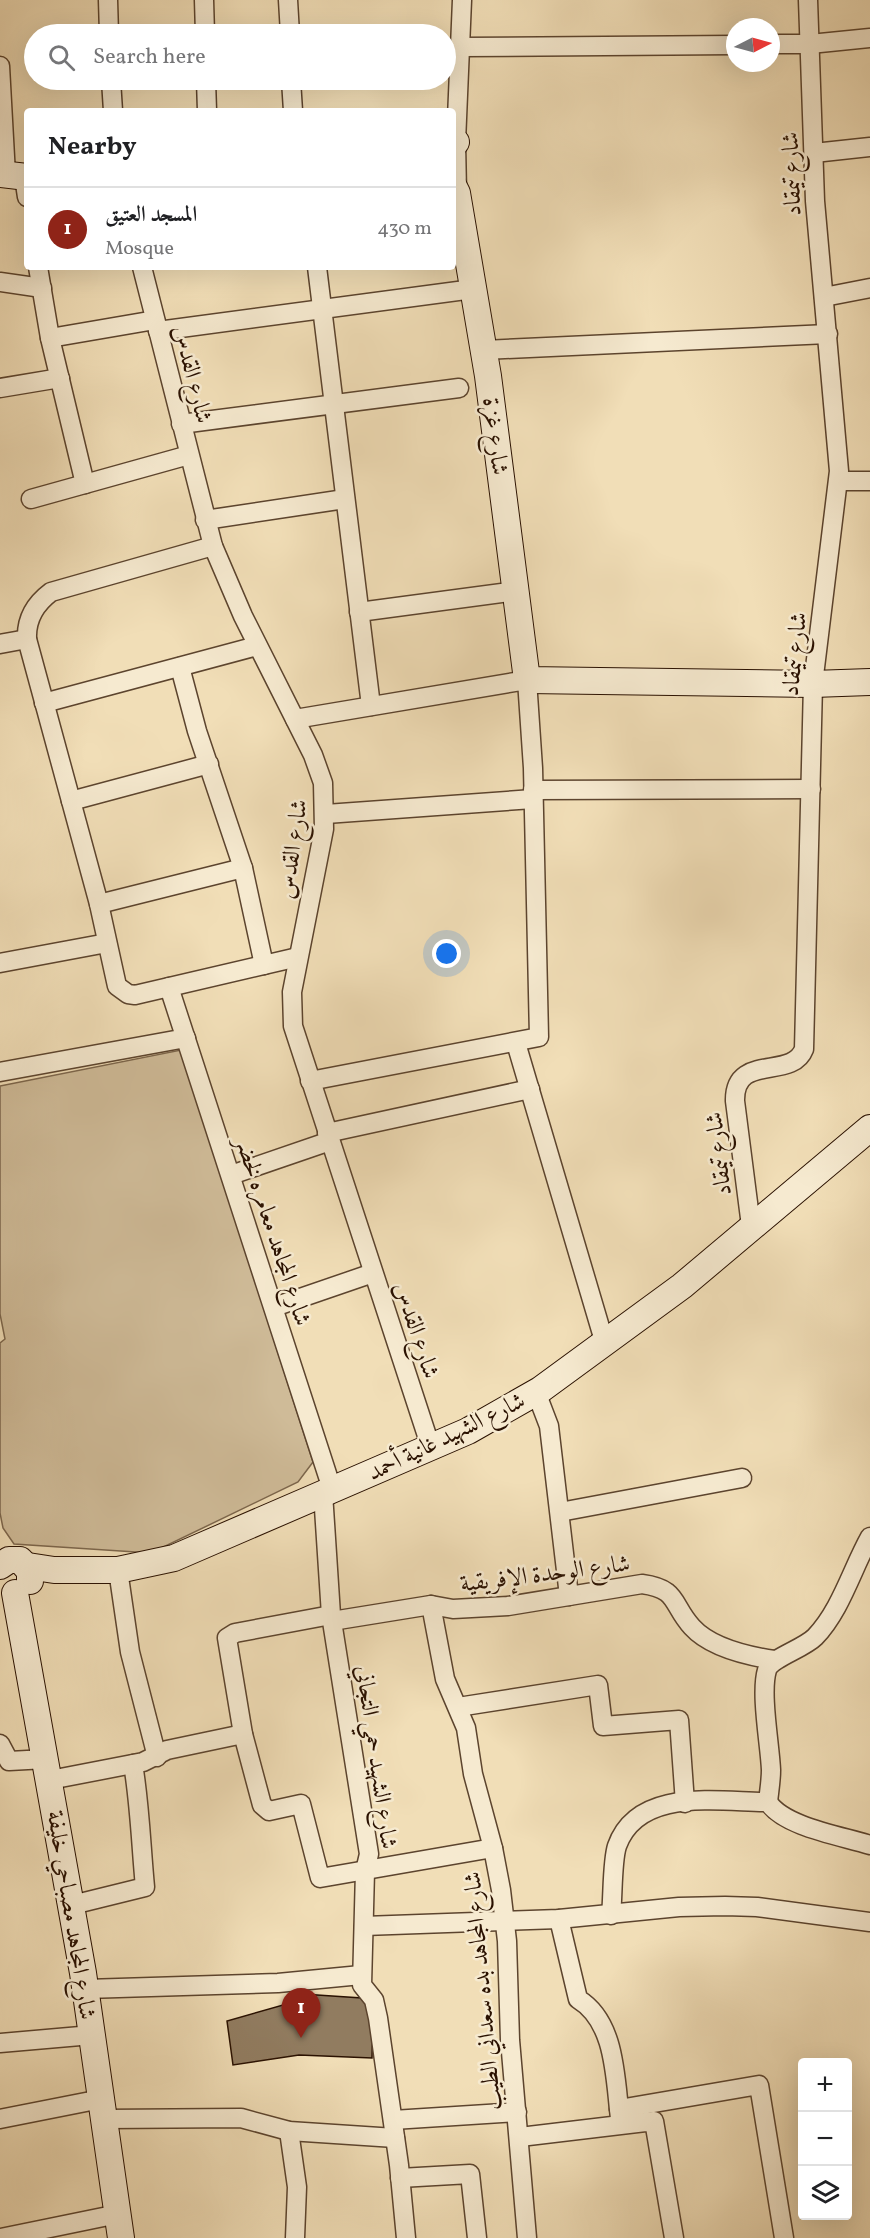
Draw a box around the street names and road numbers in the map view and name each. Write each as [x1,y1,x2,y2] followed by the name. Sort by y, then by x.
[775,131,812,217] street label: شارع تيمقاد
[161,322,220,427] street label: شارع القدس
[471,395,516,477] street label: شارع غزة
[775,611,818,698] street label: شارع تيمقاد
[270,797,319,901] street label: شارع القدس
[698,1110,743,1198] street label: شارع تيمقاد
[224,1130,319,1331] street label: شارع المجاهد معامره لخضر
[383,1278,447,1384] street label: شارع القدس
[361,1383,532,1492] street label: شارع الشهيد غانية أحمد
[458,1548,632,1603] street label: شارع الوحدة الإفريقية
[341,1663,405,1852] street label: شارع الشهيد حمي التجاني
[36,1808,103,2023] street label: شارع المجاهد مصباحي خليفة
[457,1870,512,2112] street label: شارع المجاهد بده سعداني الطيب

